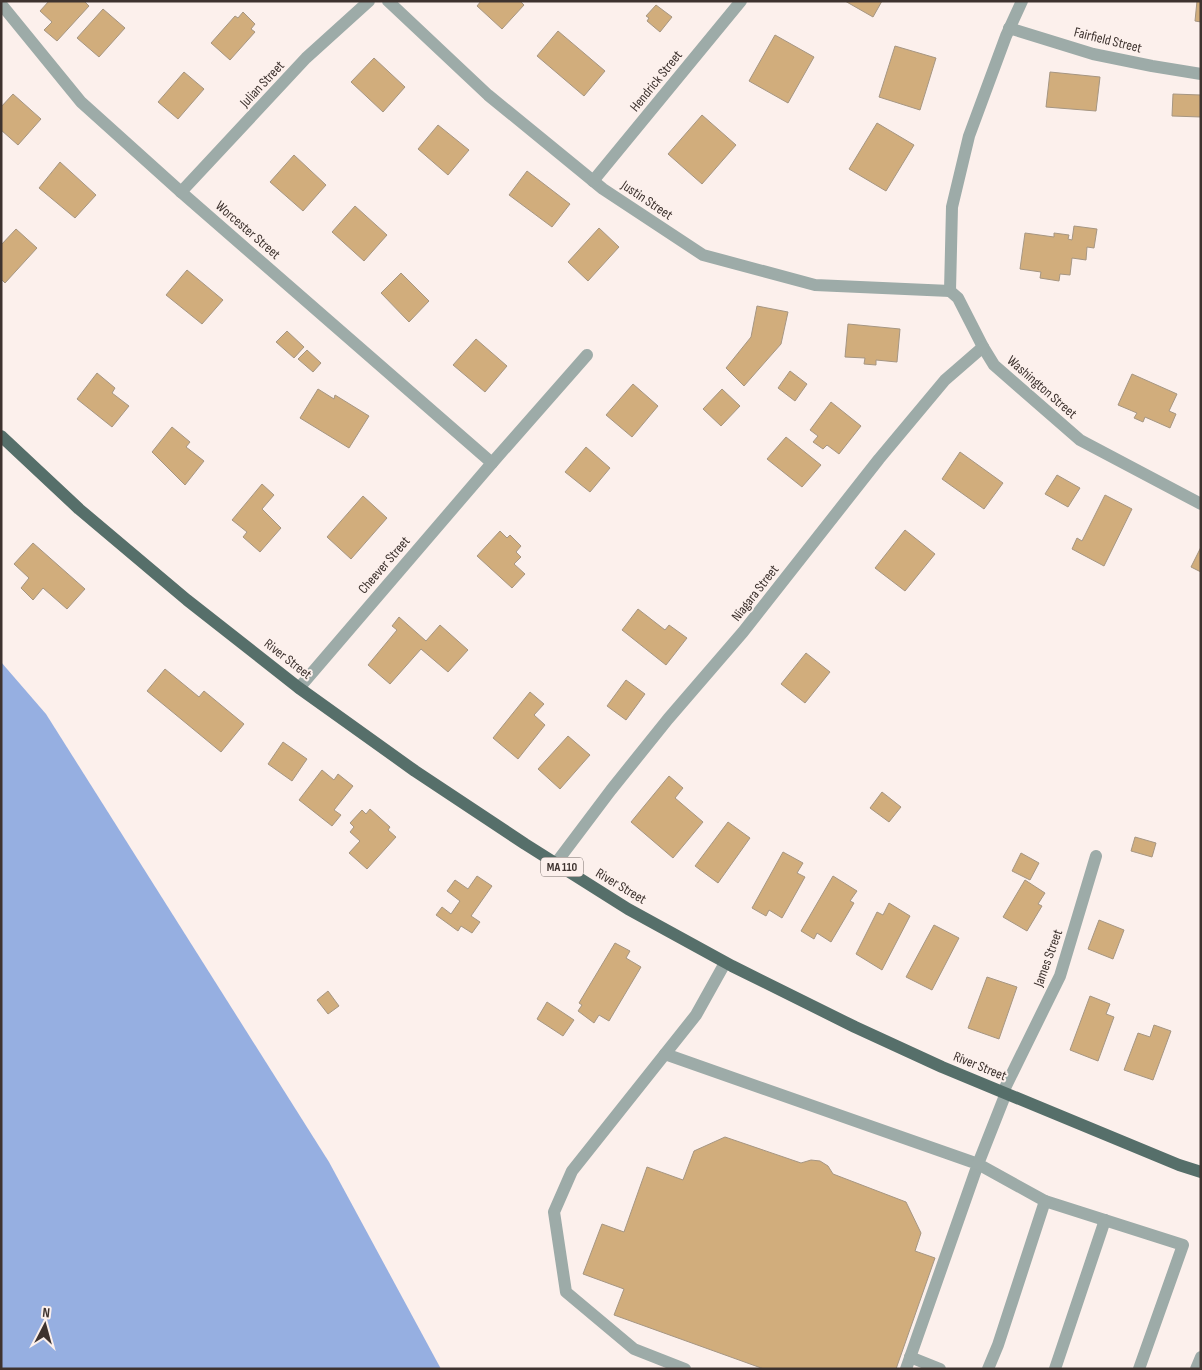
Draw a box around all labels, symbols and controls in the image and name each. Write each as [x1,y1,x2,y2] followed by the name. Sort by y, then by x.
[1072,23,1144,57] street label: Fairfield Street
[626,47,686,115] street label: Hendrick Street
[236,57,288,112] street label: Julian Street
[617,176,676,223] street label: Justin Street
[212,197,284,263] street label: Worcester Street
[1004,352,1080,422] street label: Washington Street
[354,533,414,597] street label: Cheever Street
[728,561,782,625] street label: Niagara Street
[261,635,315,683] street label: River Street
[541,858,583,876] road number: MA 110
[593,864,649,908] street label: River Street
[1029,927,1066,990] street label: James Street
[951,1048,1009,1084] street label: River Street
[20,1300,70,1350] north arrow
[42,1304,51,1321] text: N

